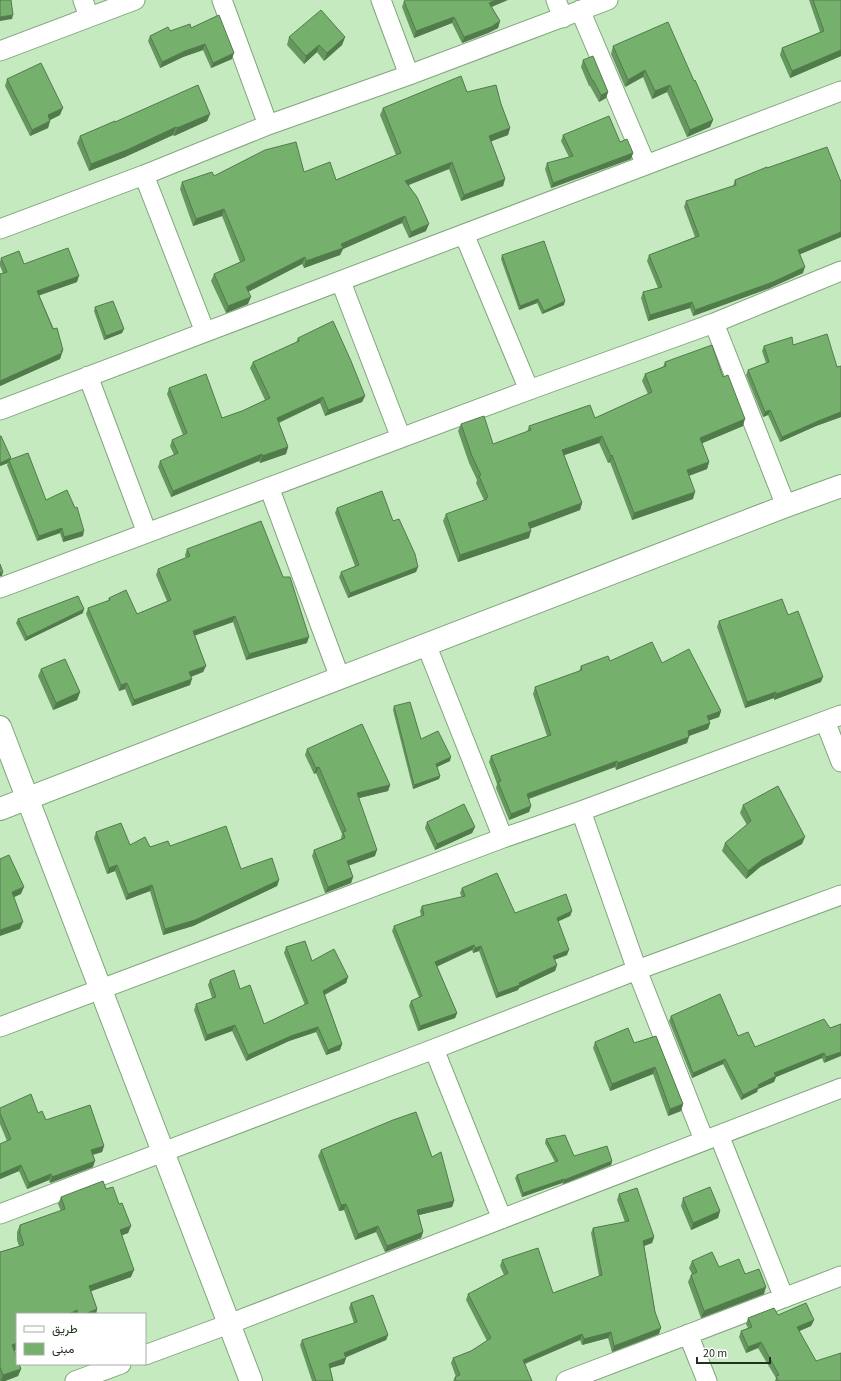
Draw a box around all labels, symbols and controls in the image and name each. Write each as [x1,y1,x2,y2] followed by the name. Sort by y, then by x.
[16,1313,146,1365] legend
[52,1321,78,1338] text: طريق
[697,1339,770,1365] scale bar
[52,1341,74,1358] text: مبنى
[703,1345,727,1362] text: 20 m

